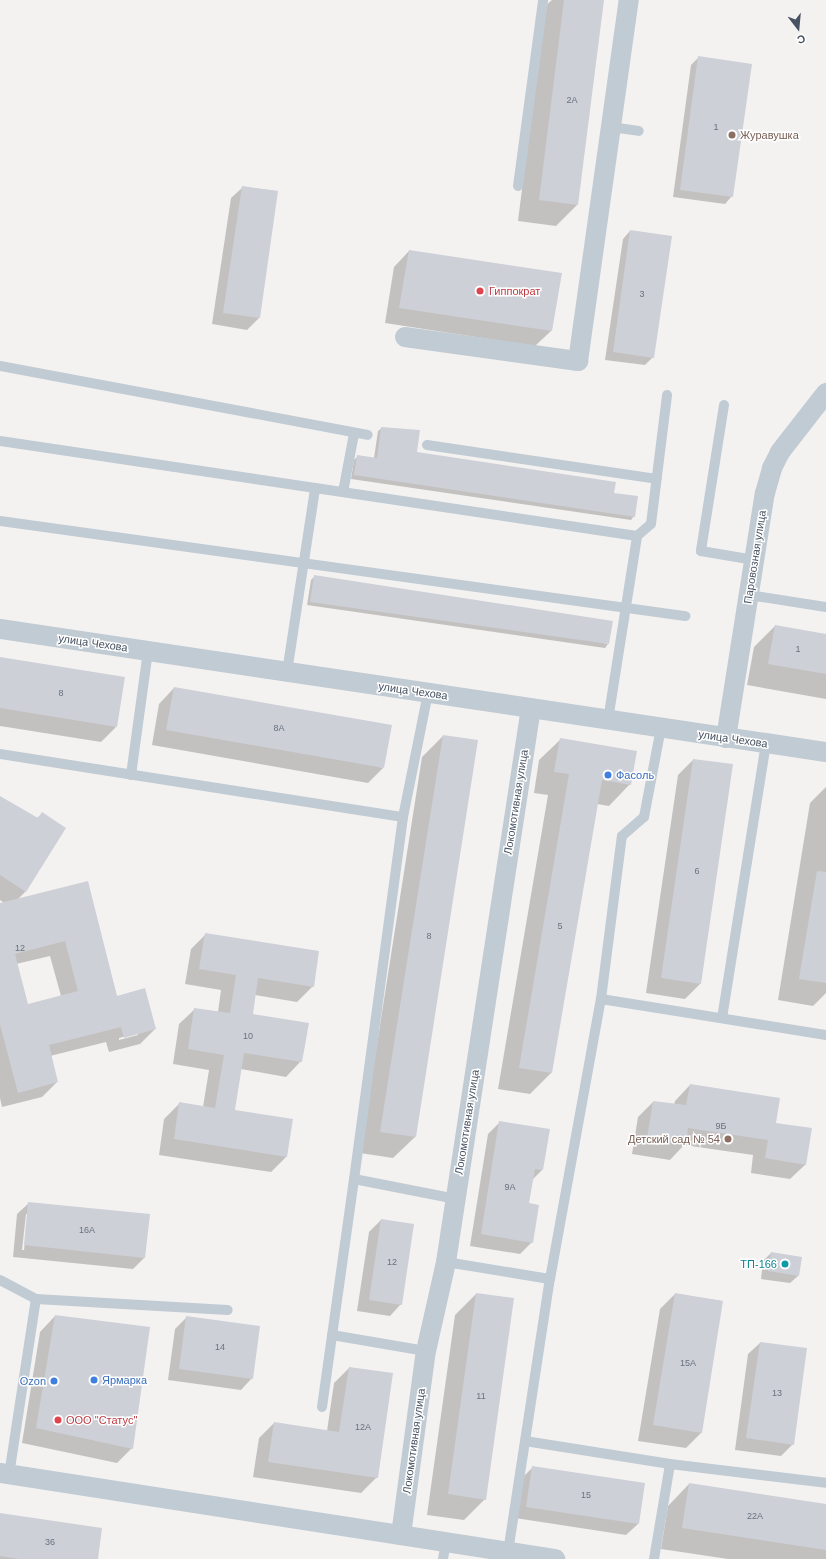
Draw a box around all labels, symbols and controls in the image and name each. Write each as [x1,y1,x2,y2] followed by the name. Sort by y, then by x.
[778,8,818,48] north arrow
[796,33,807,46] text: С
[566,95,578,105] house number: 2А
[713,122,719,132] house number: 1
[740,128,799,142] place label: Журавушка
[727,130,737,140] marker: Журавушка
[489,284,540,298] place label: Гиппократ
[474,285,486,297] marker: Гиппократ
[639,289,645,299] house number: 3
[741,509,769,605] street label: Паровозная улица
[58,632,128,654] street label: улица Чехова
[795,644,801,654] house number: 1
[378,680,448,702] street label: улица Чехова
[58,688,64,698] house number: 8
[273,723,285,733] house number: 8А
[698,728,768,750] street label: улица Чехова
[501,748,531,856] street label: Локомотивная улица
[616,768,654,782] place label: Фасоль
[603,770,613,780] marker: Фасоль
[694,866,700,876] house number: 6
[557,921,563,931] house number: 5
[426,931,432,941] house number: 8
[15,943,25,953] house number: 12
[243,1031,253,1041] house number: 10
[452,1068,482,1176] street label: Локомотивная улица
[716,1121,726,1131] house number: 9Б
[628,1132,720,1146] place label: Детский сад № 54
[723,1134,733,1144] marker: Детский сад № 54
[504,1182,516,1192] house number: 9А
[79,1225,95,1235] house number: 16А
[387,1257,397,1267] house number: 12
[740,1257,777,1271] place label: ТП-166
[780,1259,790,1269] marker: ТП-166
[215,1342,225,1352] house number: 14
[680,1358,696,1368] house number: 15А
[102,1373,147,1387] place label: Ярмарка
[20,1374,46,1388] place label: Ozon
[89,1375,99,1385] marker: Ярмарка
[49,1376,59,1386] marker: Ozon
[400,1387,428,1495] street label: Локомотивная улица
[772,1388,782,1398] house number: 13
[476,1391,486,1401] house number: 11
[66,1413,137,1427] place label: ООО "Статус"
[53,1415,63,1425] marker: ООО "Статус"
[355,1422,371,1432] house number: 12А
[581,1490,591,1500] house number: 15
[747,1511,763,1521] house number: 22А
[45,1537,55,1547] house number: 36

